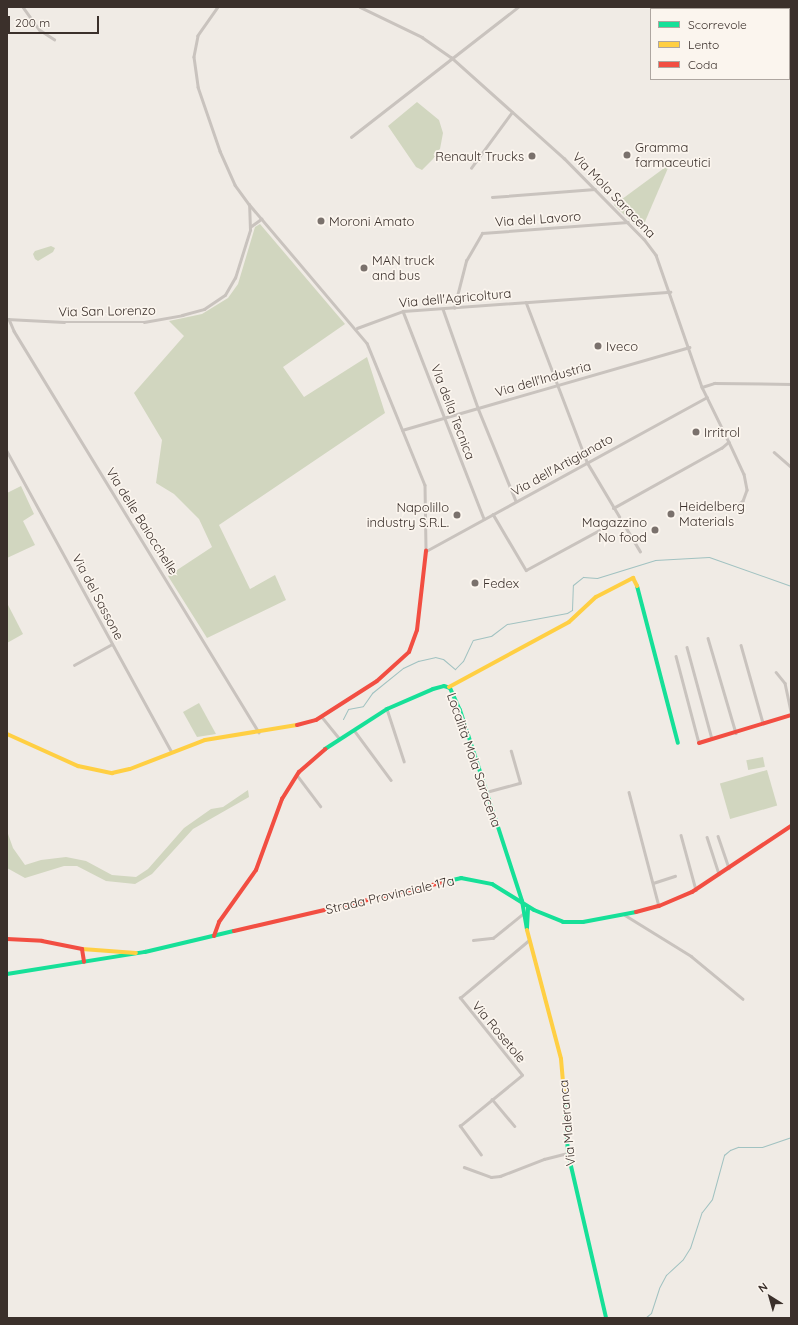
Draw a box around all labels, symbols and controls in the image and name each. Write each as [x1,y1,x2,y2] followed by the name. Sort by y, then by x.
[10,8,101,34] scale bar
[650,8,790,80] legend
[15,15,50,30] text: 200 m
[688,17,747,32] text: Scorrevole
[688,37,719,52] text: Lento
[688,57,718,72] text: Coda
[635,140,710,171] place label: Gramma farmaceutici
[435,148,524,164] place label: Renault Trucks
[569,149,659,241] street label: Via Mola Saracena
[622,150,632,160] marker: Gramma farmaceutici
[527,151,537,161] marker: Renault Trucks
[494,208,582,230] street label: Via del Lavoro
[329,213,414,229] place label: Moroni Amato
[316,216,326,226] marker: Moroni Amato
[372,253,435,284] place label: MAN truck and bus
[359,263,369,273] marker: MAN truck and bus
[398,285,512,311] street label: Via dell'Agricoltura
[58,302,156,320] street label: Via San Lorenzo
[606,338,638,354] place label: Iveco
[593,341,603,351] marker: Iveco
[493,358,593,400] street label: Via dell'Industria
[428,362,478,462] street label: Via della Tecnica
[704,424,740,440] place label: Irritrol
[691,427,701,437] marker: Irritrol
[509,431,615,499] street label: Via dell'Artigianato
[103,465,181,577] street label: Via delle Baiocchelle
[679,499,745,530] place label: Heidelberg Materials
[367,500,449,531] place label: Napolillo industry S.R.L.
[666,509,676,519] marker: Heidelberg Materials
[452,510,462,520] marker: Napolillo industry S.R.L.
[582,515,647,546] place label: Magazzino No food
[650,525,660,535] marker: Magazzino No food
[69,552,127,642] street label: Via del Sassone
[483,575,519,591] place label: Fedex
[470,578,480,588] marker: Fedex
[444,691,504,829] street label: Località Mola Saracena
[324,873,456,917] street label: Strada Provinciale 17a
[469,998,529,1066] street label: Via Rosetole
[555,1079,579,1167] street label: Via Maleranca
[750,1277,790,1317] north arrow
[755,1279,770,1295] text: N

